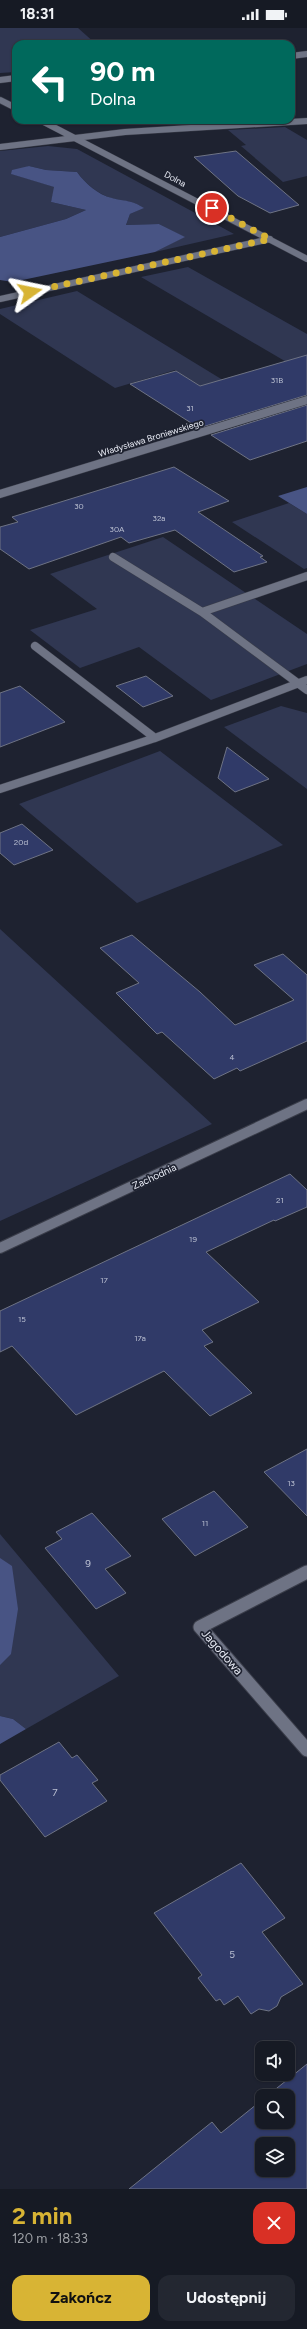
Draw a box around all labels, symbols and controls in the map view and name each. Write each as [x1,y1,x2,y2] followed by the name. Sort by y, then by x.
[20,5,55,23] text: 18:31
[90,54,155,88] text: 90 m
[24,56,76,108] icon: left
[90,88,136,110] text: Dolna
[162,168,188,189] street label: Dolna
[195,191,229,225] pin
[201,197,223,219] icon: arrive
[9,271,51,313] position arrow
[271,375,283,385] house number: 31B
[186,403,194,413] house number: 31
[97,416,205,459] street label: Władysława Broniewskiego
[74,501,84,511] house number: 30
[153,513,165,523] house number: 32a
[110,524,125,534] house number: 30A
[14,837,28,847] house number: 20d
[230,1052,235,1062] house number: 4
[130,1161,178,1192] street label: Zachodnia
[276,1195,284,1205] house number: 21
[189,1234,197,1244] house number: 19
[100,1275,108,1285] house number: 17
[18,1314,26,1324] house number: 15
[134,1333,146,1343] house number: 17a
[287,1478,295,1488] house number: 13
[202,1518,208,1528] house number: 11
[85,1557,91,1570] house number: 9
[199,1626,245,1678] street label: Jagodowa
[52,1786,58,1799] house number: 7
[229,1948,235,1961] house number: 5
[255,2041,295,2177] map controls
[255,2041,295,2081] button: sound
[255,2089,295,2129] button: search
[255,2137,295,2177] button: layers
[12,2201,72,2230] text: 2 min
[253,2202,295,2244] button: close
[12,2231,88,2246] text: 120 m · 18:33
[12,2275,150,2321] button: Zakończ
[158,2275,295,2321] button: Udostępnij

